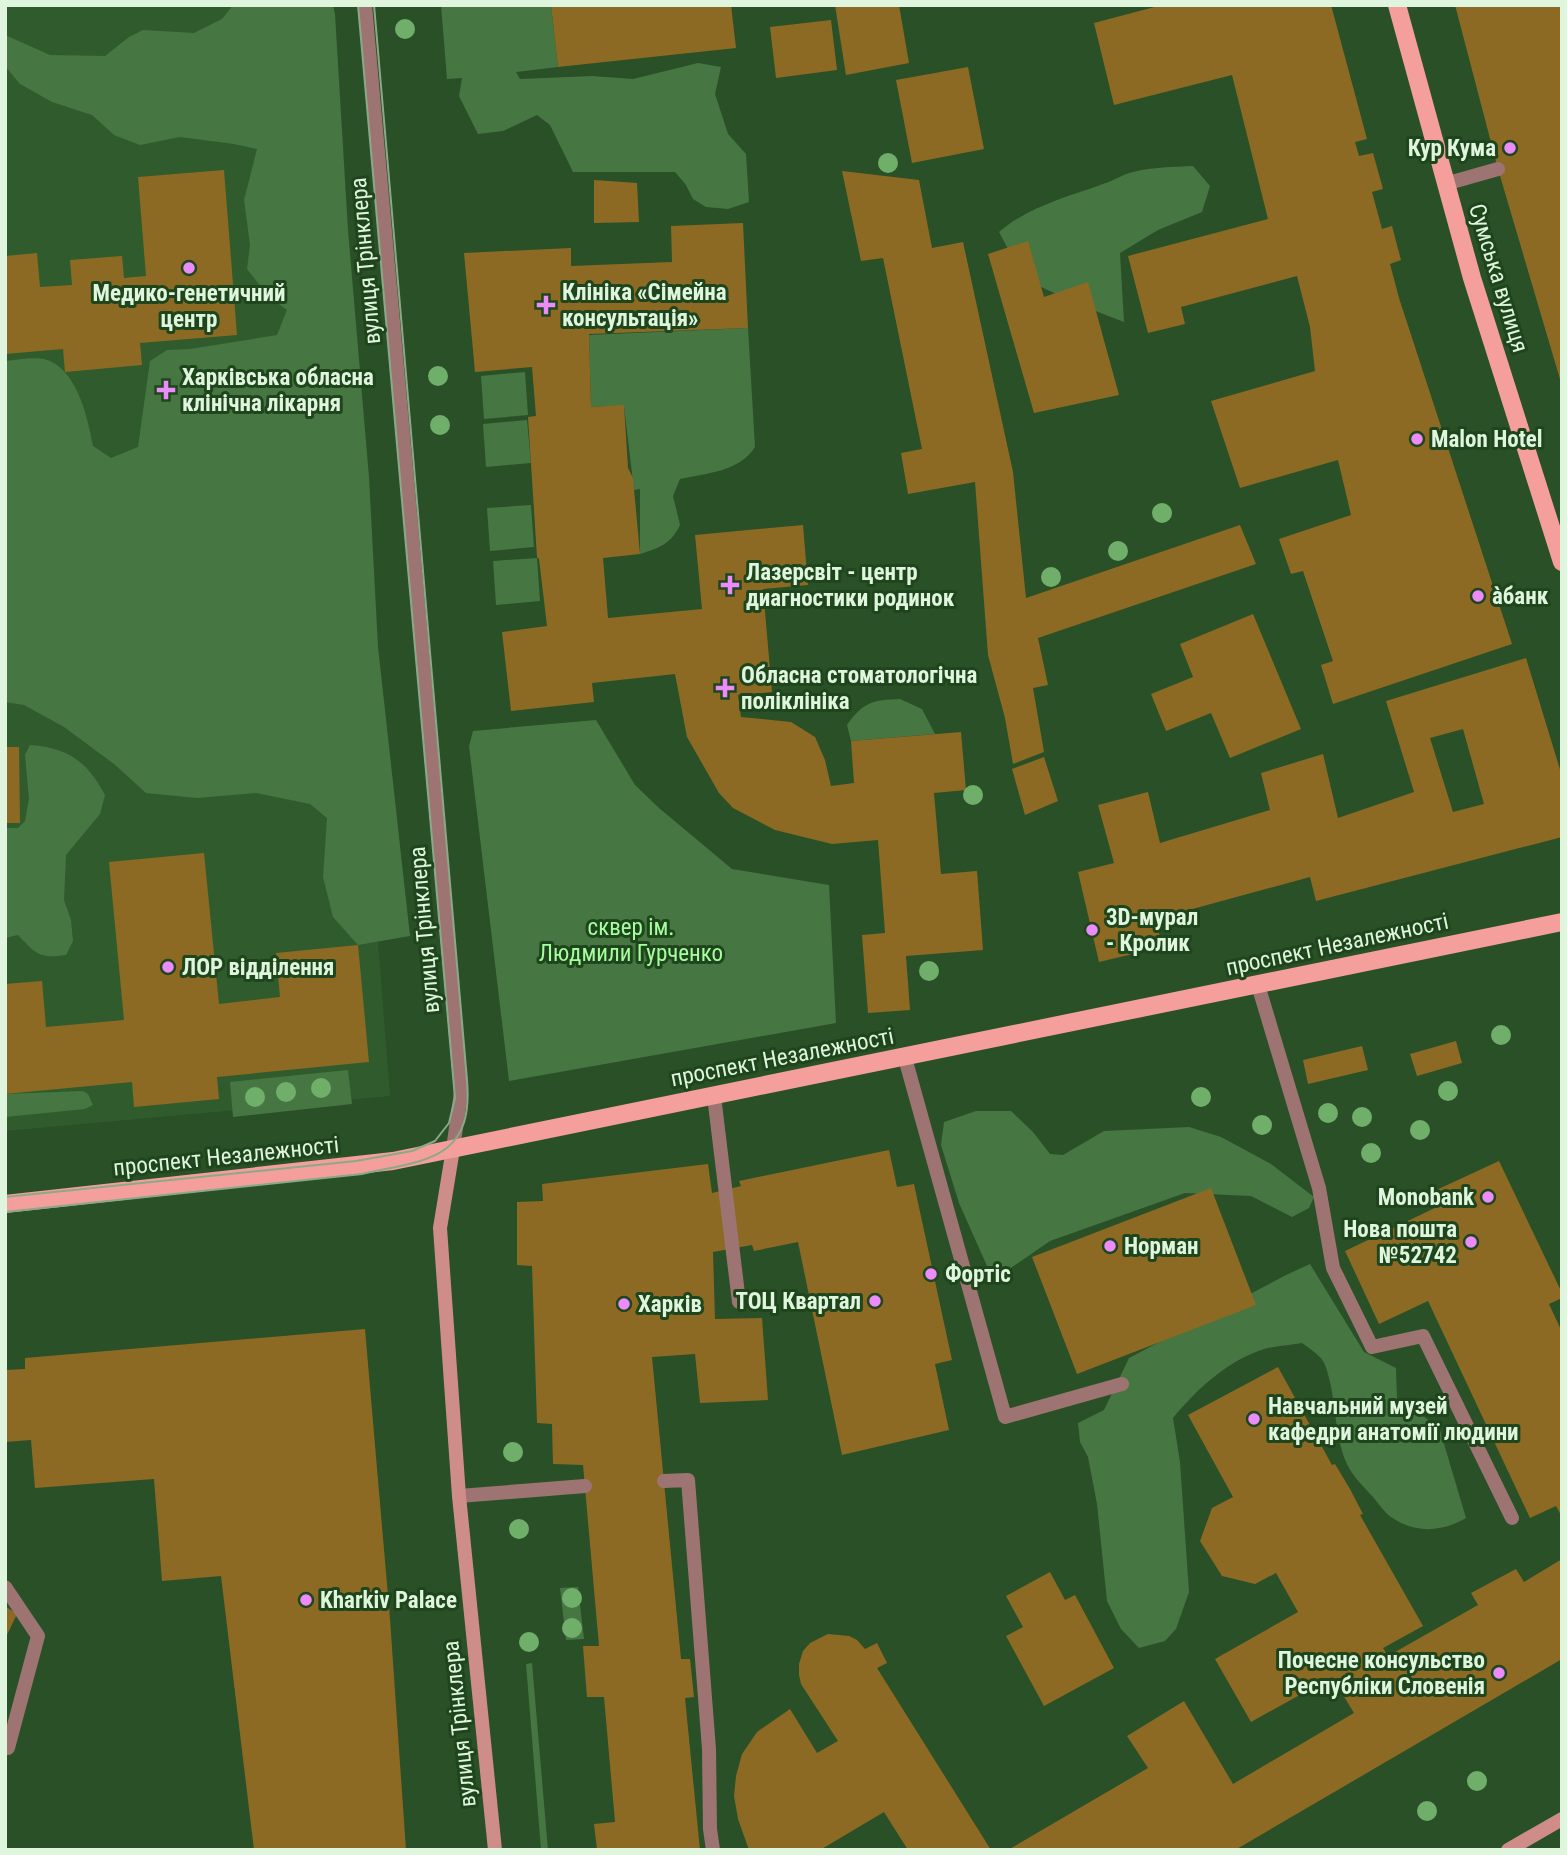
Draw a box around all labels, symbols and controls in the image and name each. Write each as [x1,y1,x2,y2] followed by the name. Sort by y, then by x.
[1408,135,1496,162] place label: Кур Кума
[1502,140,1518,156] marker: Кур Кума
[345,177,386,345] street label: вулиця Трінклера
[1463,201,1534,356] street label: Сумська вулиця
[181,260,197,276] marker: Медико-генетичний центр
[562,279,727,332] place label: Клініка «Сімейна консультація»
[93,280,285,333] place label: Медико-генетичний центр
[536,295,556,315] marker: Клініка «Сімейна консультація»
[182,364,374,417] place label: Харківська обласна клінічна лікарня
[156,380,176,400] marker: Харківська обласна клінічна лікарня
[1431,426,1543,453] place label: Malon Hotel
[1409,431,1425,447] marker: Malon Hotel
[746,559,955,612] place label: Лазерсвіт - центр диагностики родинок
[720,575,740,595] marker: Лазерсвіт - центр диагностики родинок
[1492,583,1549,610] place label: а̀банк
[1470,588,1486,604] marker: а̀банк
[741,662,977,715] place label: Обласна стоматологічна поліклініка
[715,678,735,698] marker: Обласна стоматологічна поліклініка
[404,846,445,1014] street label: вулиця Трінклера
[1106,904,1198,957] place label: 3D-мурал - Кролик
[1223,908,1451,981] street label: проспект Незалежності
[539,914,723,967] park label: сквер ім. Людмили Гурченко
[1084,922,1100,938] marker: 3D-мурал - Кролик
[182,954,334,981] place label: ЛОР відділення
[160,959,176,975] marker: ЛОР відділення
[668,1023,896,1092] street label: проспект Незалежності
[112,1131,340,1182] street label: проспект Незалежності
[1378,1184,1475,1211] place label: Monobank
[1480,1189,1496,1205] marker: Monobank
[1343,1216,1457,1269] place label: Нова пошта №52742
[1124,1233,1199,1260] place label: Норман
[1463,1234,1479,1250] marker: Нова пошта №52742
[1102,1238,1118,1254] marker: Норман
[945,1261,1011,1288] place label: Фортiс
[923,1266,939,1282] marker: Фортiс
[736,1288,861,1315] place label: ТОЦ Квартал
[638,1291,702,1318] place label: Харків
[867,1293,883,1309] marker: ТОЦ Квартал
[616,1296,632,1312] marker: Харків
[1268,1393,1519,1446] place label: Навчальний музей кафедри анатомії людини
[1246,1411,1262,1427] marker: Навчальний музей кафедри анатомії людини
[320,1587,457,1614] place label: Kharkiv Palace
[298,1592,314,1608] marker: Kharkiv Palace
[437,1639,482,1808] street label: вулиця Трінклера
[1278,1647,1485,1700] place label: Почесне консульство Республіки Словенія
[1491,1665,1507,1681] marker: Почесне консульство Республіки Словенія

